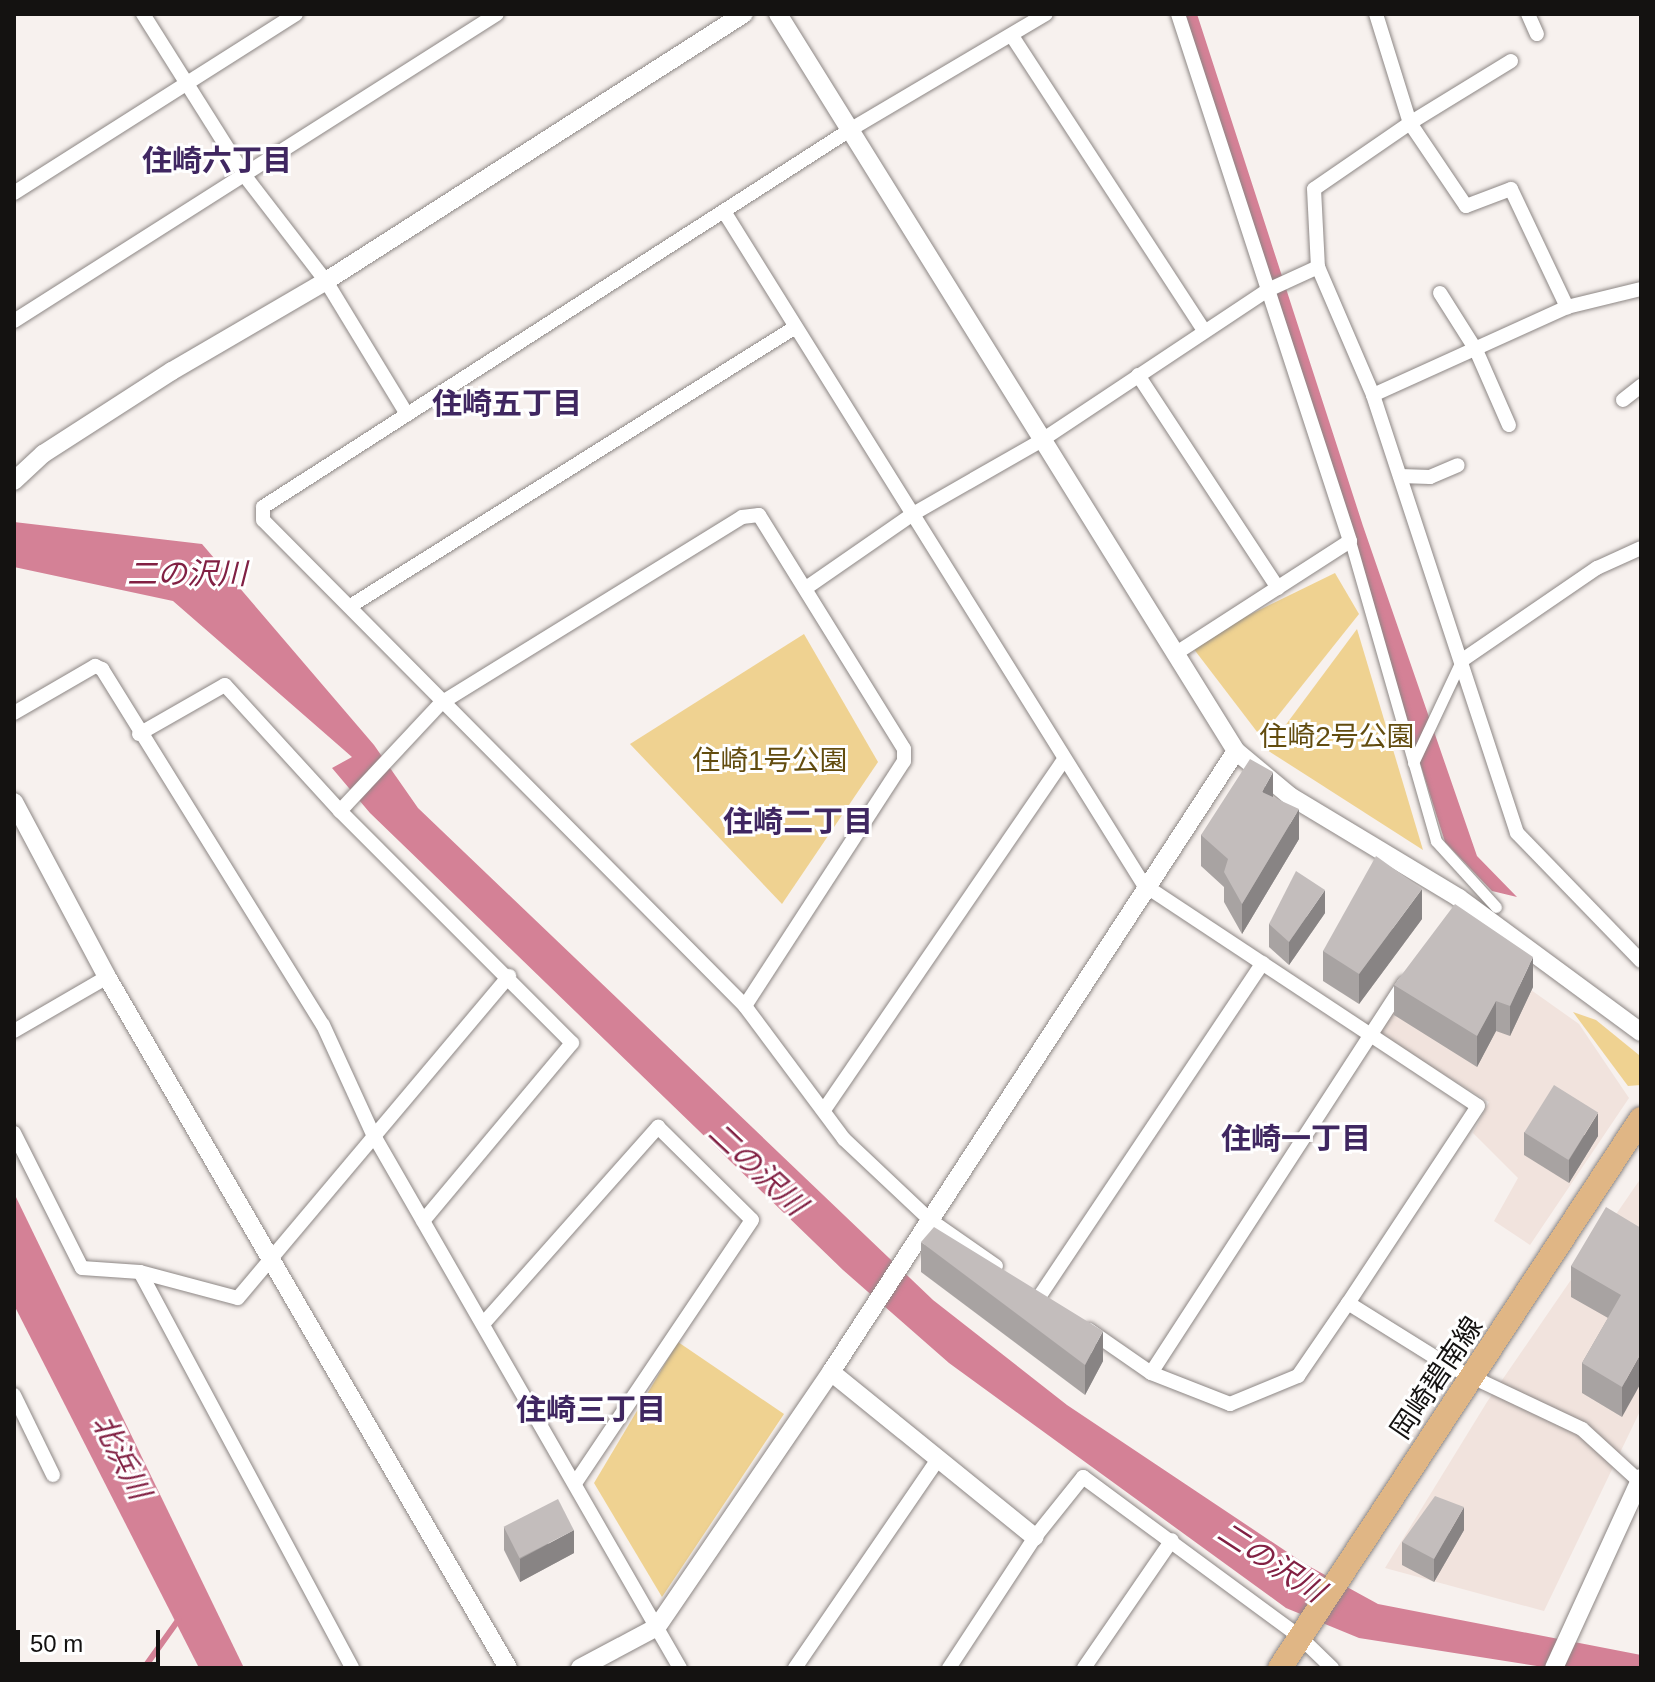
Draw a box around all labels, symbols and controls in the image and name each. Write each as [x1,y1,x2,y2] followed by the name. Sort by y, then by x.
[142,143,292,179] district label: 住崎六丁目
[432,386,582,422] district label: 住崎五丁目
[127,556,247,592] water label: 二の沢川
[1259,720,1415,754] park label: 住崎2号公園
[692,744,848,778] park label: 住崎1号公園
[723,804,873,840] district label: 住崎二丁目
[701,1115,813,1223] water label: 二の沢川
[1221,1121,1371,1157] district label: 住崎一丁目
[1384,1311,1490,1445] street label: 岡崎碧南線
[516,1392,666,1428] district label: 住崎三丁目
[85,1409,157,1505] water label: 北浜川
[1211,1514,1331,1610] water label: 二の沢川
[20,1614,164,1664] scale bar
[30,1630,83,1657] text: 50 m

